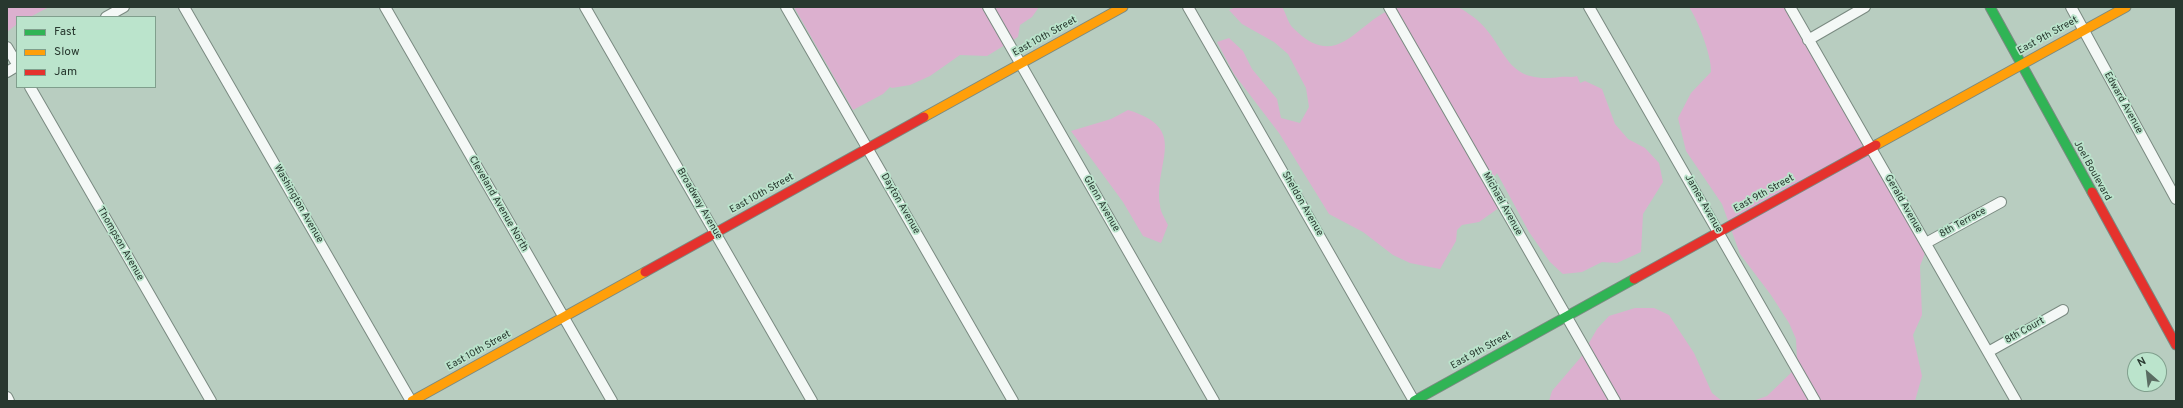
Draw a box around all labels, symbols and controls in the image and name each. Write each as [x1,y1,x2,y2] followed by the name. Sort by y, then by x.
[1011,15,1079,59] street label: East 10th Street
[2016,15,2080,57] street label: East 9th Street
[16,16,156,88] legend
[54,24,76,40] text: Fast
[54,44,80,60] text: Slow
[54,64,77,80] text: Jam
[2101,70,2145,136] street label: Edward Avenue
[2071,139,2113,203] street label: Joel Boulevard
[466,154,530,254] street label: Cleveland Avenue North
[271,163,325,245] street label: Washington Avenue
[674,166,724,242] street label: Broadway Avenue
[1279,170,1325,238] street label: Sheldon Avenue
[1480,170,1524,238] street label: Michael Avenue
[728,172,796,216] street label: East 10th Street
[878,172,922,236] street label: Dayton Avenue
[1681,173,1725,235] street label: James Avenue
[1732,173,1796,215] street label: East 9th Street
[1881,173,1925,235] street label: Gerald Avenue
[1080,174,1122,234] street label: Glenn Avenue
[94,205,146,283] street label: Thompson Avenue
[1938,205,1988,241] street label: 8th Terrace
[2003,315,2047,347] street label: 8th Court
[445,329,513,373] street label: East 10th Street
[1449,330,1513,372] street label: East 9th Street
[2127,352,2167,392] north arrow
[2135,354,2149,370] text: N

